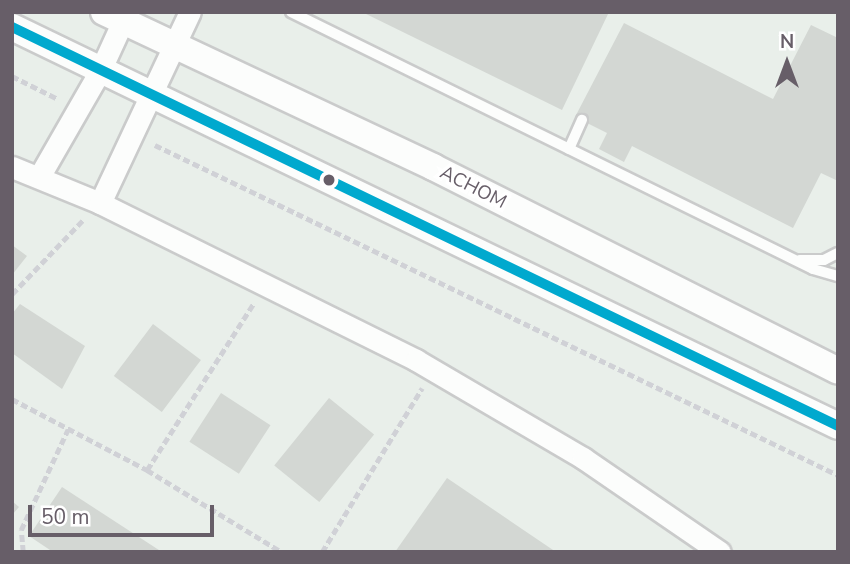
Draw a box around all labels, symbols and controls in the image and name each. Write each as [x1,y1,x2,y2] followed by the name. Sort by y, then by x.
[752,28,822,98] north arrow
[780,29,794,55] text: N
[436,162,510,214] street label: АСНОМ
[322,173,336,187] unlabelled marker
[32,490,217,534] scale bar
[41,503,90,531] text: 50 m

